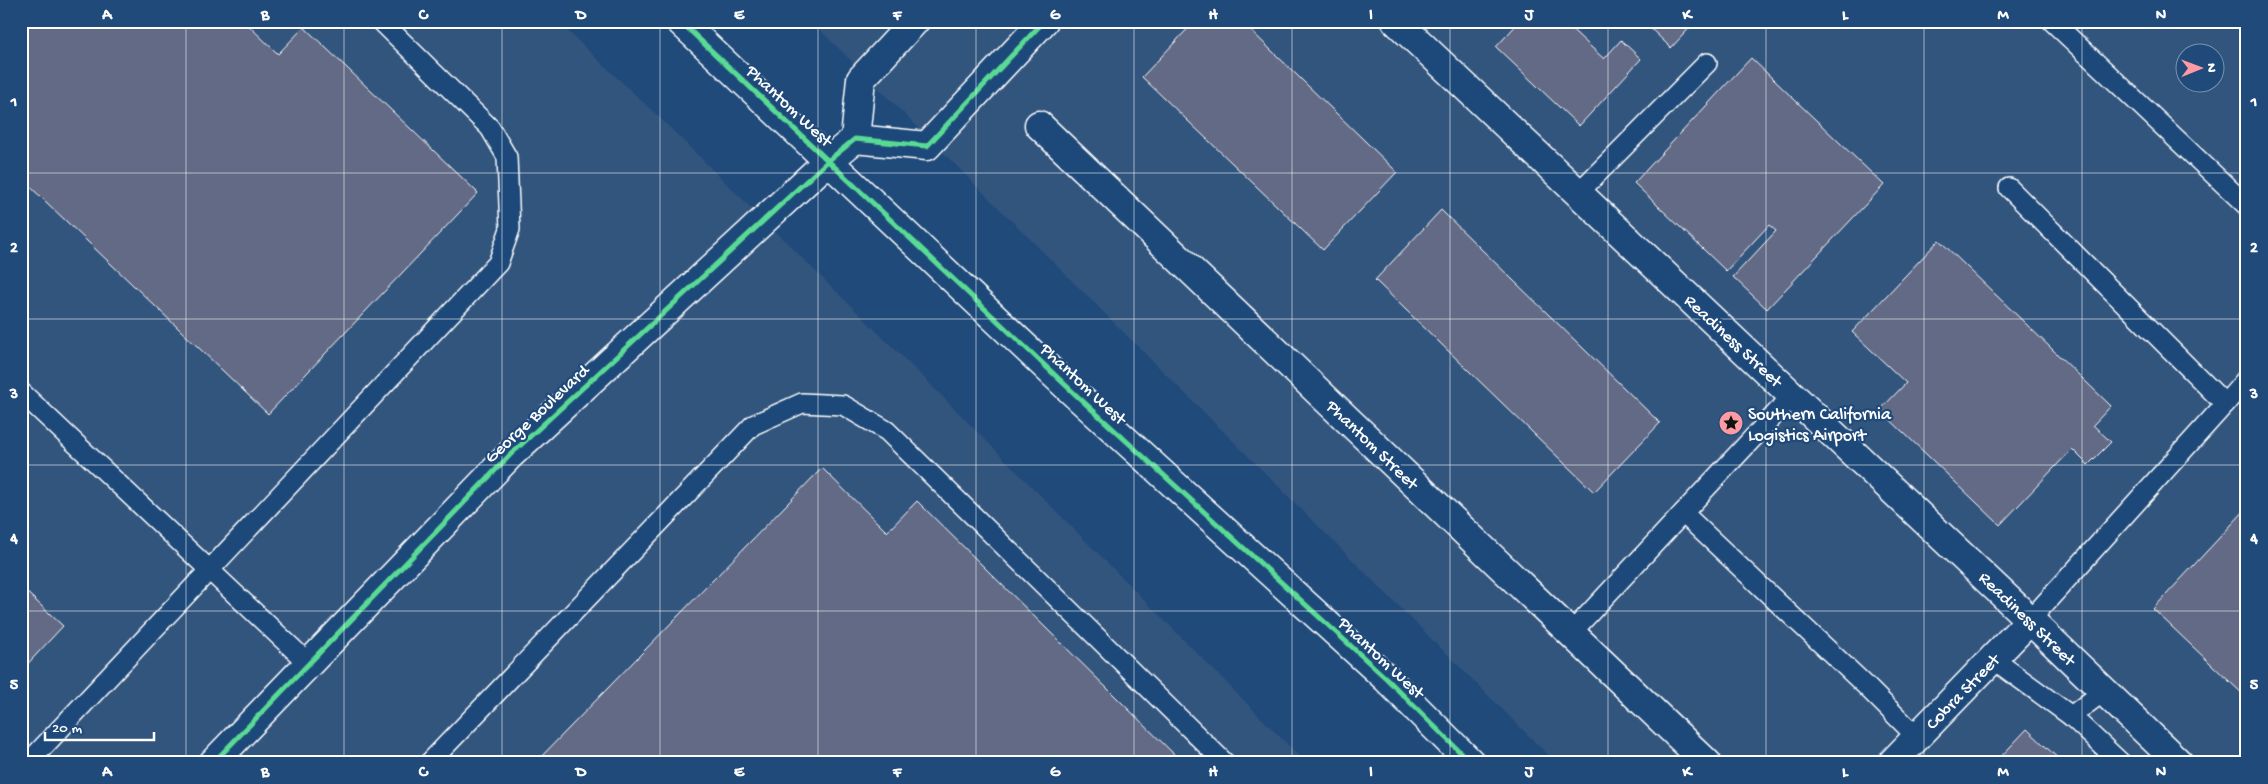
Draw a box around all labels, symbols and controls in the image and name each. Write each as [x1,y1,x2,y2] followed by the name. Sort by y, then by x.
[101,7,113,26] text: A
[260,7,270,26] text: B
[418,7,429,26] text: C
[574,7,587,26] text: D
[734,7,745,26] text: E
[892,7,903,26] text: F
[1050,7,1061,26] text: G
[1208,7,1218,26] text: H
[1369,7,1373,26] text: I
[1524,7,1535,26] text: J
[1682,7,1694,26] text: K
[1842,7,1849,26] text: L
[1997,7,2009,26] text: M
[2156,7,2167,26] text: N
[2176,42,2226,92] north arrow
[740,61,837,153] street label: Phantom West
[2202,63,2219,73] text: N
[10,94,17,113] text: 1
[2250,94,2257,113] text: 1
[10,240,18,259] text: 2
[2250,240,2258,259] text: 2
[1679,291,1787,394] street label: Readiness Street
[1034,339,1131,431] street label: Phantom West
[481,360,595,469] street label: George Boulevard
[9,386,18,405] text: 3
[2249,386,2258,405] text: 3
[1320,396,1423,496] street label: Phantom Street
[1748,405,1892,447] place label: Southern California Logistics Airport
[1718,410,1744,436] place icon: Southern California Logistics Airport
[9,531,18,550] text: 4
[2249,531,2258,550] text: 4
[1973,568,2080,672] street label: Readiness Street
[1332,613,1429,705] street label: Phantom West
[1922,649,2006,735] street label: Cobra Street
[10,677,19,696] text: 5
[2250,677,2259,696] text: 5
[45,709,154,741] scale bar
[52,720,82,738] text: 20 m
[101,764,113,783] text: A
[260,764,270,783] text: B
[418,764,429,783] text: C
[574,764,587,783] text: D
[734,764,745,783] text: E
[892,764,903,783] text: F
[1050,764,1061,783] text: G
[1208,764,1218,783] text: H
[1369,764,1373,783] text: I
[1524,764,1535,783] text: J
[1682,764,1694,783] text: K
[1842,764,1849,783] text: L
[1997,764,2009,783] text: M
[2156,764,2167,783] text: N

